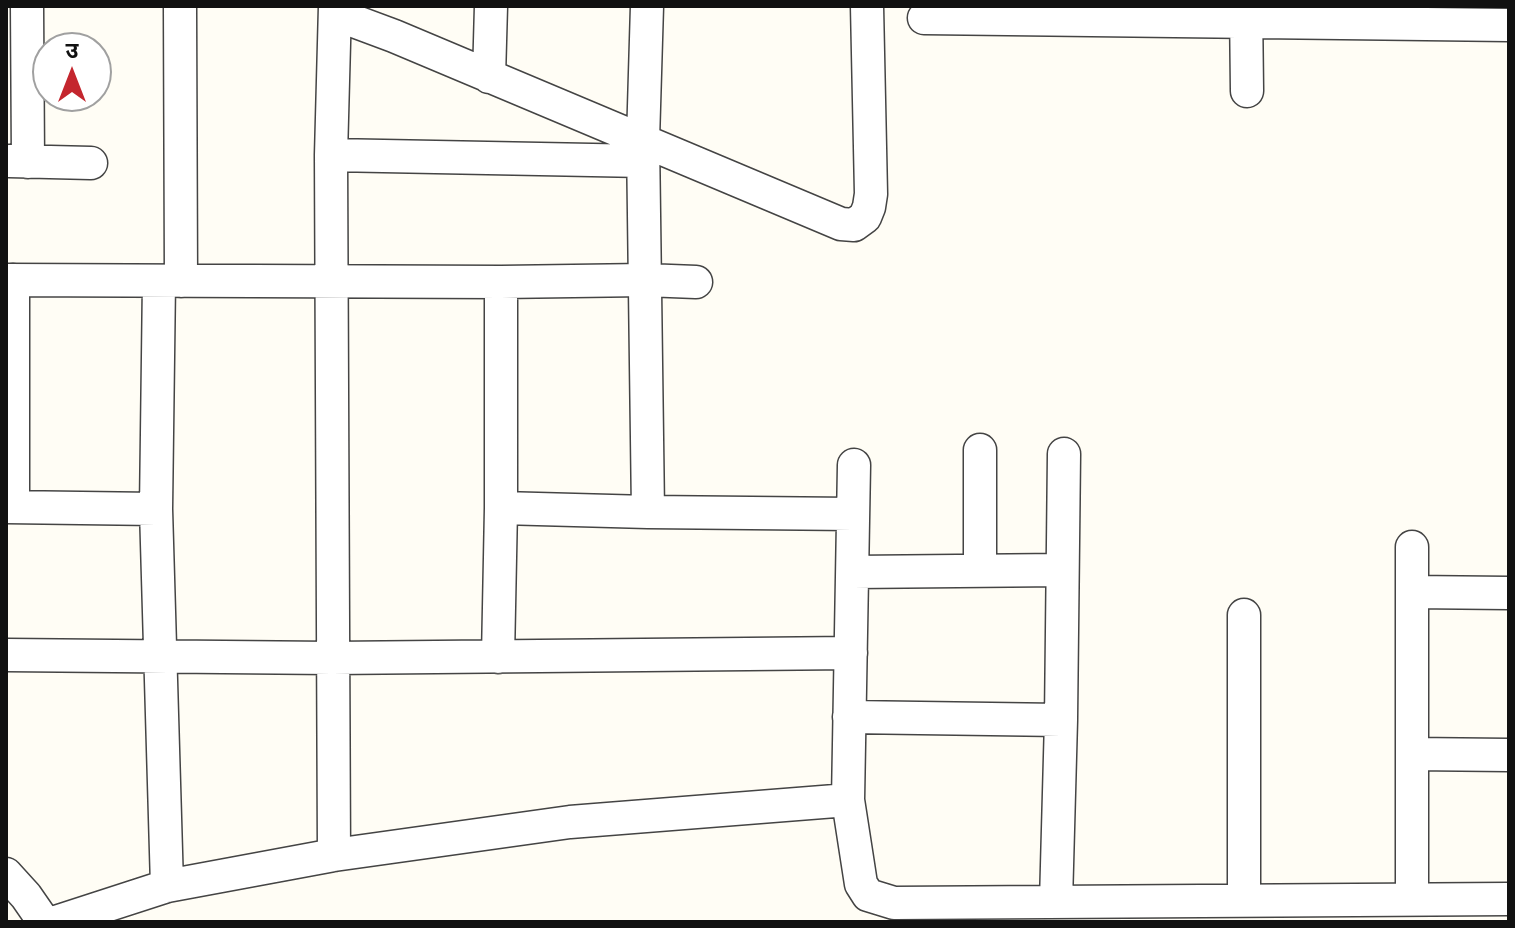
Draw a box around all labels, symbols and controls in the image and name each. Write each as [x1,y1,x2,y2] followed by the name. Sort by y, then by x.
[32,32,112,112] north arrow
[66,35,78,64] text: उ

